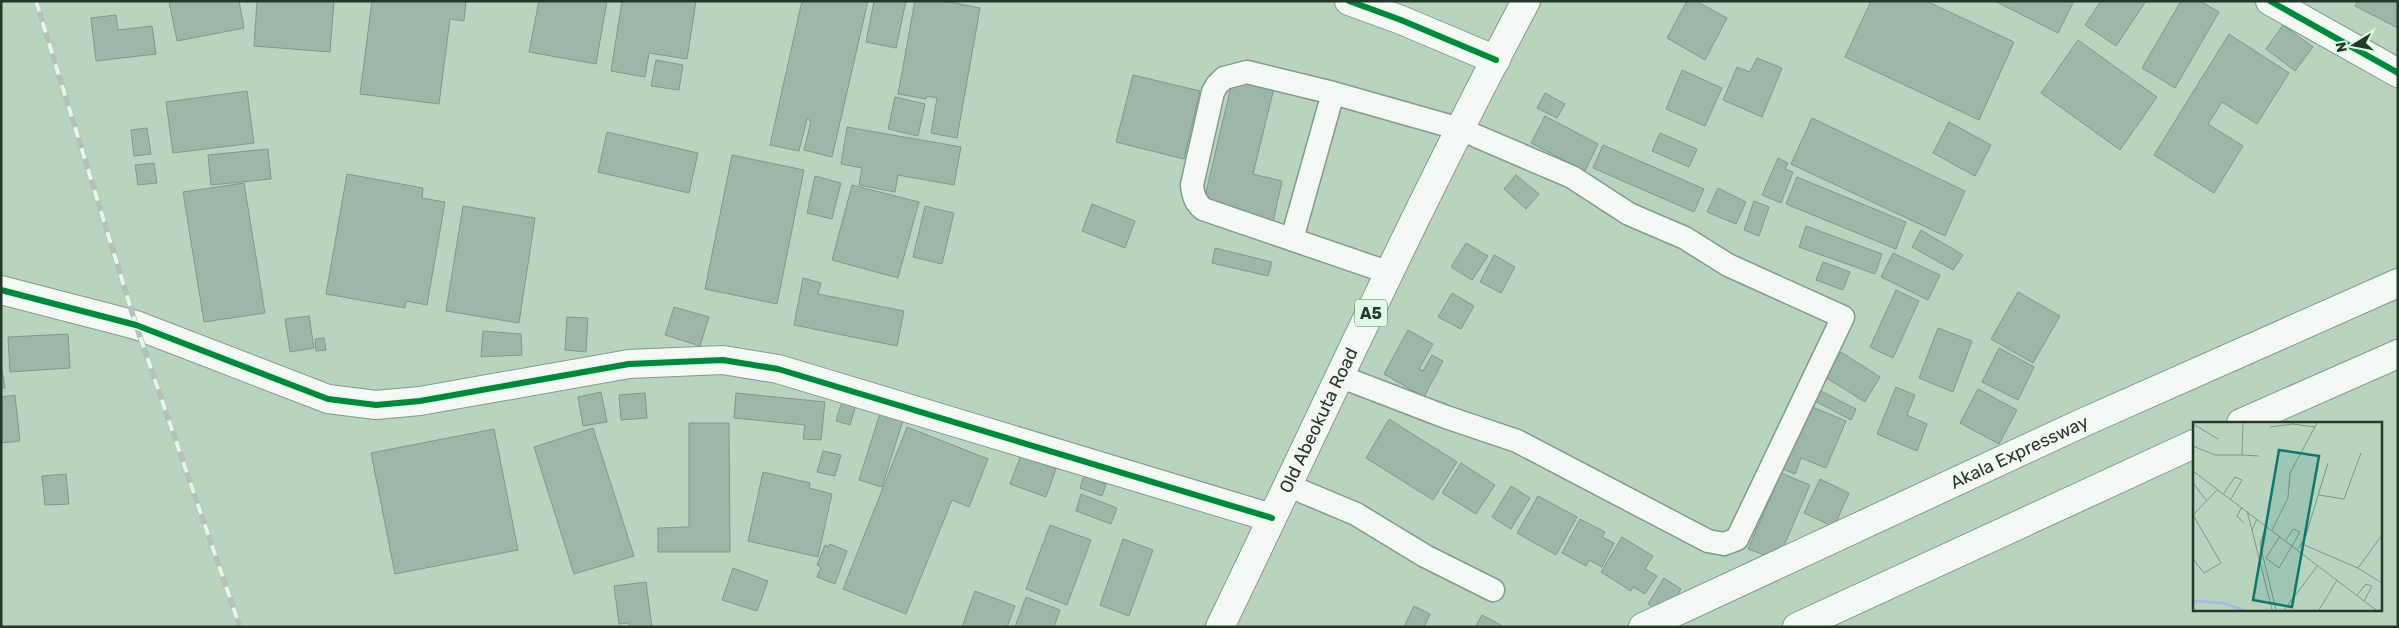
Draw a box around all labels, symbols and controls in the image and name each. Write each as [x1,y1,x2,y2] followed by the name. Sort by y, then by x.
[2329,20,2379,70] north arrow
[2332,41,2351,54] text: N
[1355,300,1387,326] road number: A5
[1275,344,1363,497] street label: Old Abeokuta Road
[1947,411,2092,494] street label: Akala Expressway
[2193,422,2382,610] inset map

